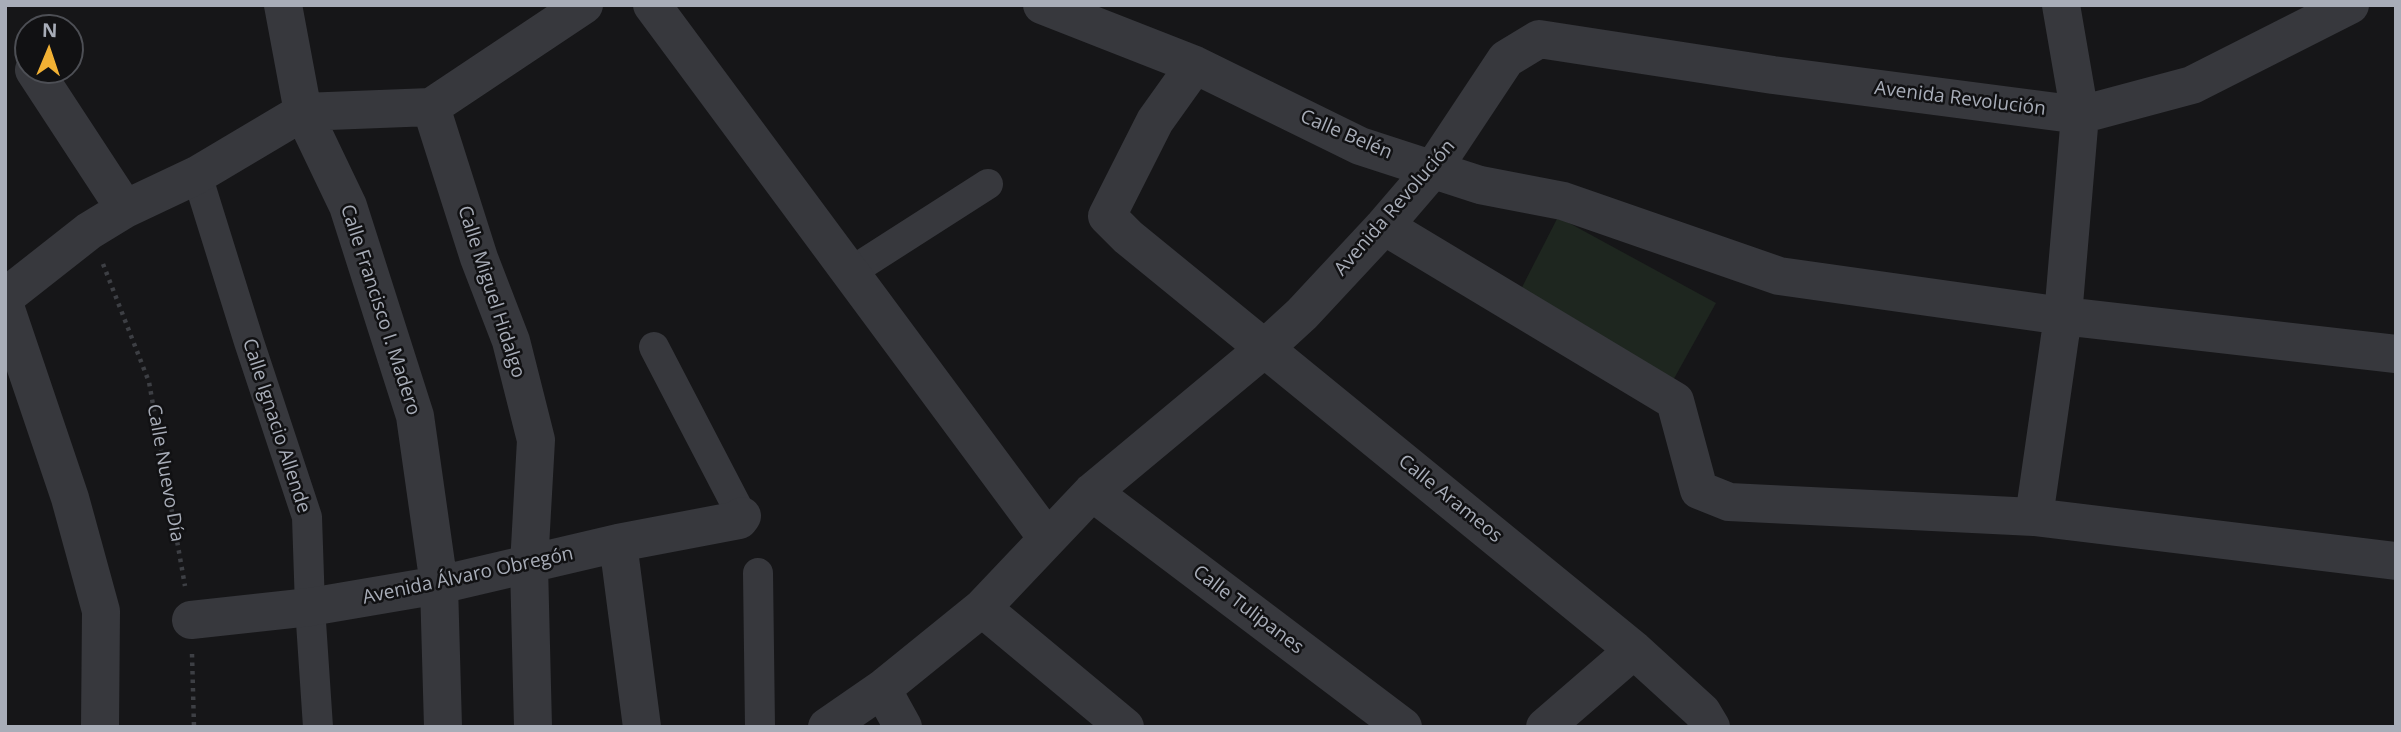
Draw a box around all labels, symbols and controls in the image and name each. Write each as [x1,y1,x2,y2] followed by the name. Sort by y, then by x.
[14,14,84,84] north arrow
[41,17,58,43] text: N
[1873,77,2047,121] street label: Avenida Revolución
[1297,105,1395,165] street label: Calle Belén
[1330,135,1460,281] street label: Avenida Revolución
[335,202,425,418] street label: Calle Francisco I. Madero
[452,203,530,381] street label: Calle Miguel Hidalgo
[237,336,315,516] street label: Calle Ignacio Allende
[142,402,188,544] street label: Calle Nuevo Día
[1394,450,1506,548] street label: Calle Arameos
[360,543,576,609] street label: Avenida Álvaro Obregón
[1188,561,1308,659] street label: Calle Tulipanes

